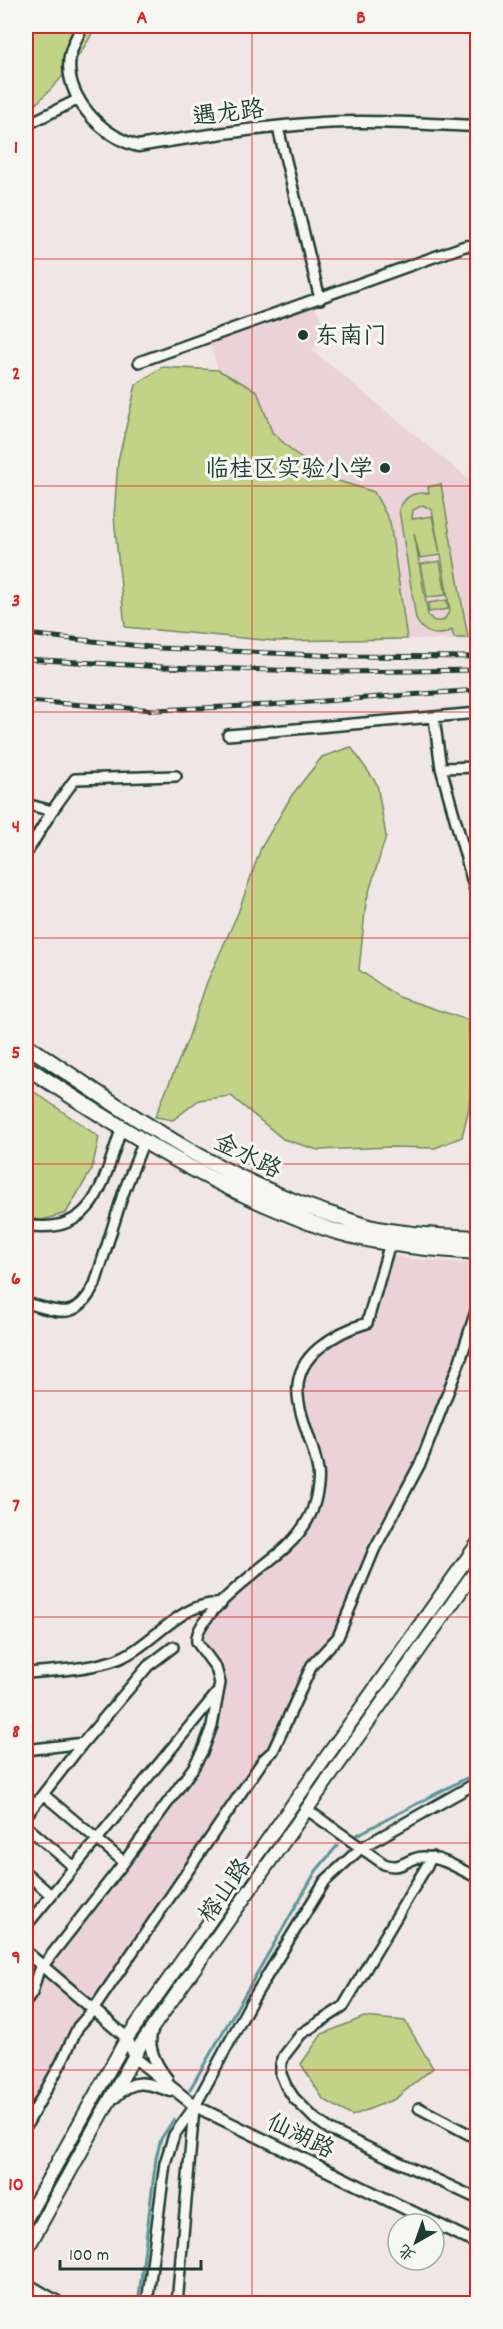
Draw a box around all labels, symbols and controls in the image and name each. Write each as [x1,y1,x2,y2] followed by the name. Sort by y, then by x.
[137,5,148,33] text: A
[356,5,366,33] text: B
[191,94,266,136] street label: 遇龙路
[14,135,18,163] text: 1
[315,321,387,355] place label: 东南门
[296,328,310,342] marker: 东南门
[12,361,20,389] text: 2
[205,454,373,488] place label: 临桂区实验小学
[378,461,392,475] marker: 临桂区实验小学
[12,588,20,616] text: 3
[12,814,20,842] text: 4
[11,1040,21,1068] text: 5
[207,1127,286,1189] street label: 金水路
[11,1266,21,1294] text: 6
[12,1493,20,1521] text: 7
[12,1719,20,1747] text: 8
[192,1852,261,1931] street label: 榕山路
[11,1945,21,1973] text: 9
[260,2107,339,2169] street label: 仙湖路
[8,2172,24,2200] text: 10
[386,2212,446,2272] north arrow
[60,2233,201,2271] scale bar
[394,2238,421,2266] text: 北
[69,2244,109,2269] text: 100 m

